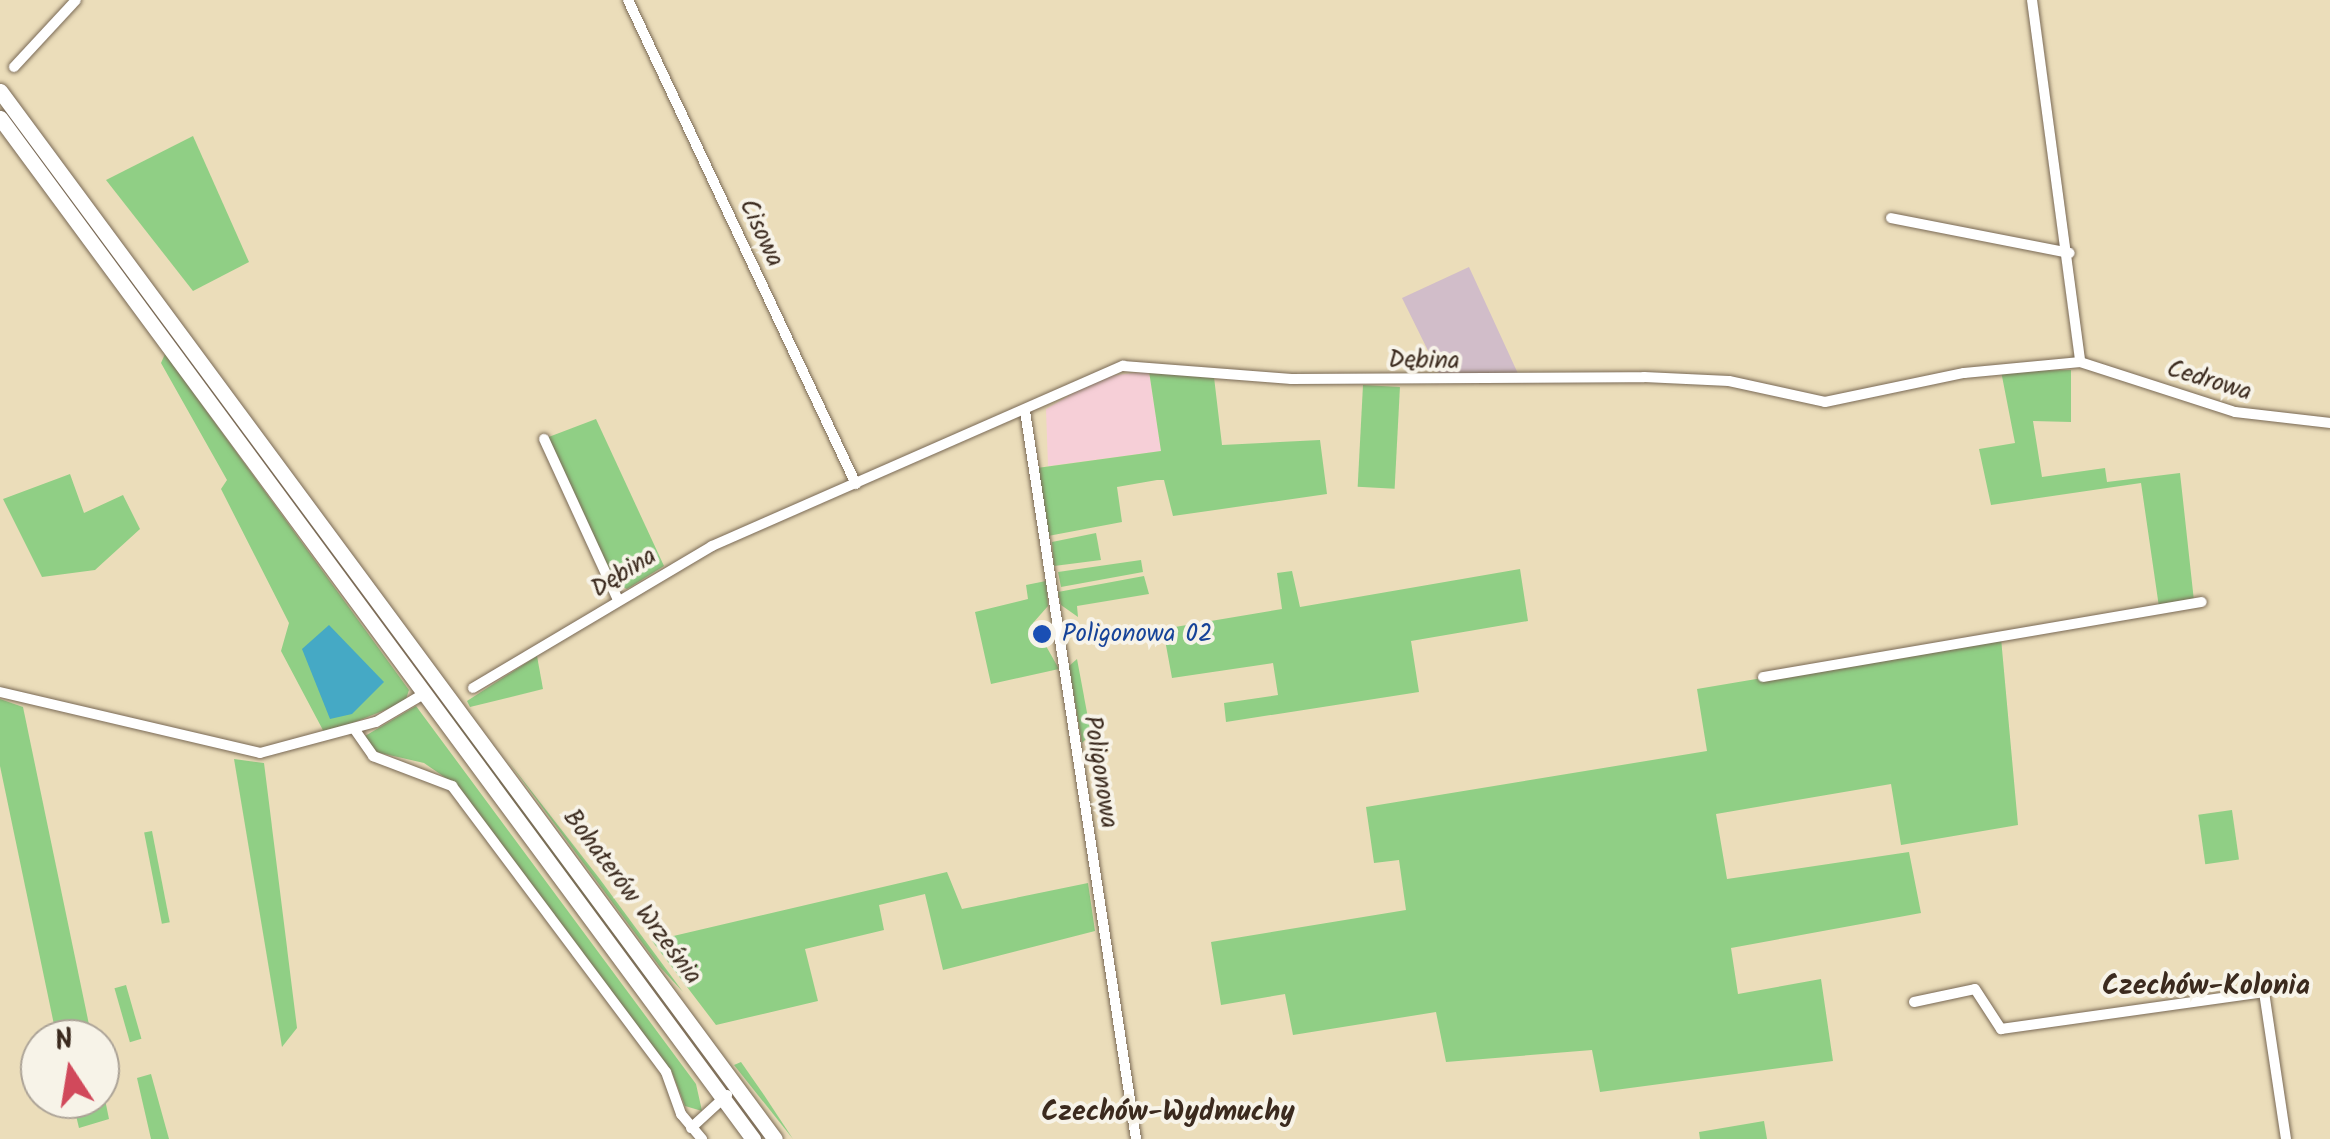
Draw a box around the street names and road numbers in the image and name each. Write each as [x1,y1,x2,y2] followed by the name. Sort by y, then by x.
[732,194,790,272] street label: Cisowa
[1388,345,1460,377] street label: Dębina
[2163,354,2255,408] street label: Cedrowa
[586,541,662,605] street label: Dębina
[1076,714,1124,830] street label: Poligonowa
[556,804,708,990] street label: Bohaterów Września

